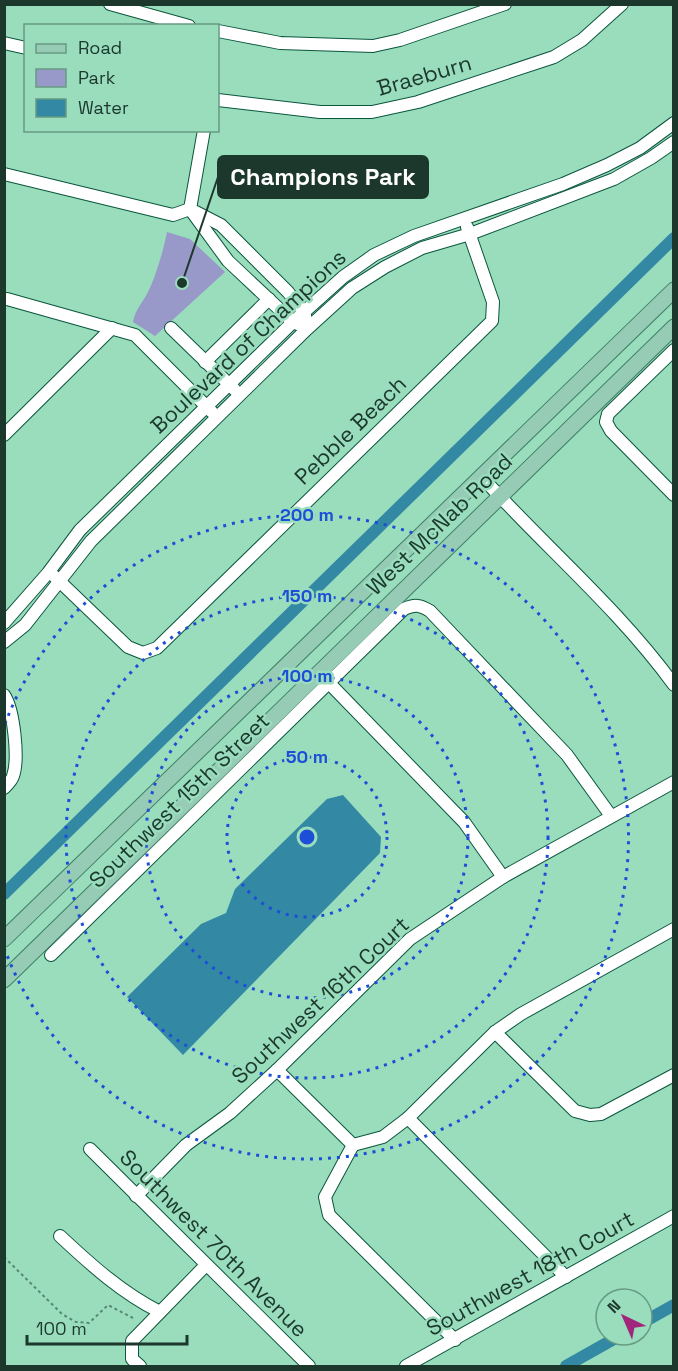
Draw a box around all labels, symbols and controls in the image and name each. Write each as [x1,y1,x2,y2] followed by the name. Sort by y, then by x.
[24,24,219,132] legend
[78,36,122,59] text: Road
[373,48,475,102] street label: Braeburn
[78,66,116,89] text: Park
[78,96,129,119] text: Water
[218,156,428,198] callout: Champions Park
[230,161,416,192] text: Champions Park
[144,243,352,439] street label: Boulevard of Champions
[288,370,412,490] street label: Pebble Beach
[360,447,518,601] street label: West McNab Road
[280,503,334,526] text: 200 m
[282,584,332,607] text: 150 m
[281,664,333,687] text: 100 m
[83,706,275,894] street label: Southwest 15th Street
[286,745,328,768] text: 50 m
[297,827,317,847] centre of rings
[225,910,415,1090] street label: Southwest 16th Court
[114,1143,314,1343] street label: Southwest 70th Avenue
[421,1204,639,1342] street label: Southwest 18th Court
[594,1287,654,1347] north arrow
[603,1295,625,1318] text: N
[27,1308,188,1346] scale bar
[36,1317,87,1340] text: 100 m

